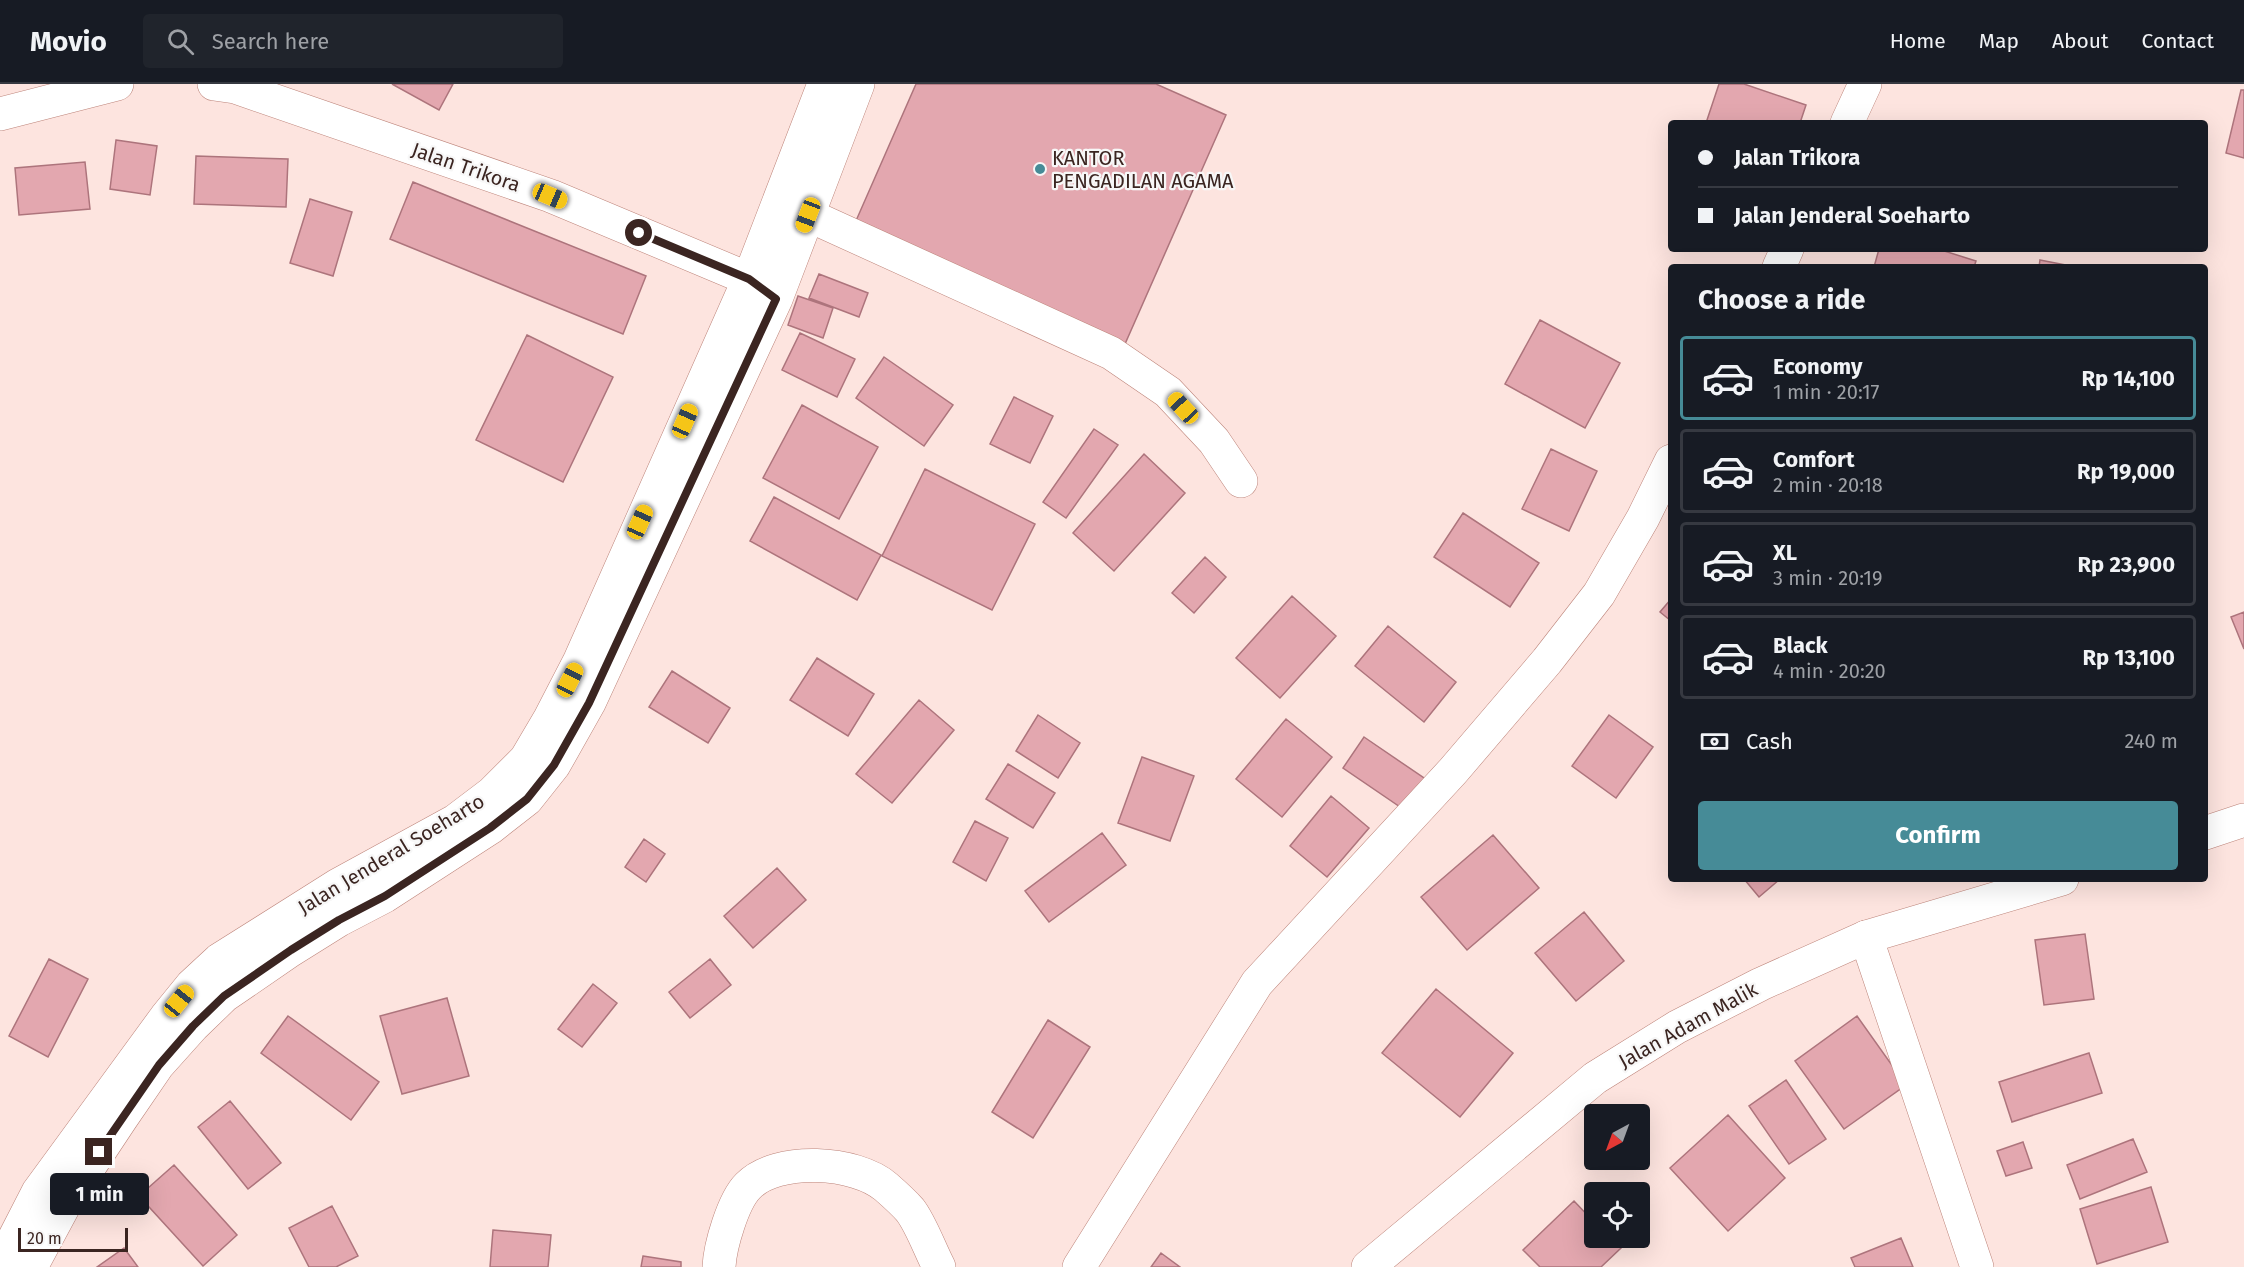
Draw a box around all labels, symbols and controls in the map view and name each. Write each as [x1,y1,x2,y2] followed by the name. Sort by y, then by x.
[143,14,563,68] search box
[30,25,107,58] text: Movio
[164,25,197,58] icon: search
[212,28,329,55] text: Search here
[1890,28,1946,54] text: Home
[1979,28,2019,54] text: Map
[2052,28,2109,54] text: About
[2142,28,2214,54] text: Contact
[409,137,523,197] street label: Jalan Trikora
[1734,144,1860,171] text: Jalan Trikora
[1052,146,1234,193] place label: KANTOR PENGADILAN AGAMA
[1033,162,1047,176] marker: KANTOR PENGADILAN AGAMA
[530,181,570,211] car
[793,195,823,235] car
[1734,202,1970,229] text: Jalan Jenderal Soeharto
[625,219,652,246] route start
[1698,284,1865,316] text: Choose a ride
[1701,351,1755,405] icon: car
[1773,353,1862,380] text: Economy
[2081,365,2175,392] text: Rp 14,100
[1773,380,1879,404] text: 1 min · 20:17
[1164,389,1202,427] car
[669,401,701,441] car
[1701,444,1755,498] icon: car
[1773,446,1854,473] text: Comfort
[2077,458,2175,485] text: Rp 19,000
[1773,473,1883,497] text: 2 min · 20:18
[624,502,656,542] car
[1701,537,1755,591] icon: car
[1773,539,1797,566] text: XL
[2078,551,2175,578] text: Rp 23,900
[1773,566,1882,590] text: 3 min · 20:19
[1701,630,1755,684] icon: car
[1773,632,1828,659] text: Black
[2082,644,2175,671] text: Rp 13,100
[1773,659,1886,683] text: 4 min · 20:20
[554,660,586,700] car
[1698,725,1731,758] icon: cash
[1746,728,1793,755] text: Cash
[2124,729,2178,753] text: 240 m
[293,789,489,919] street label: Jalan Jenderal Soeharto
[1698,801,2178,870] button: Confirm
[1614,977,1762,1073] street label: Jalan Adam Malik
[161,981,197,1021] car
[1584,1104,1650,1170] north arrow
[1584,1104,1650,1248] map controls
[85,1138,112,1165] route end
[50,1173,148,1215] callout: 1 min
[75,1182,124,1206] text: 1 min
[1584,1182,1650,1248] button: locate
[18,1225,128,1252] scale bar
[27,1229,62,1248] text: 20 m

